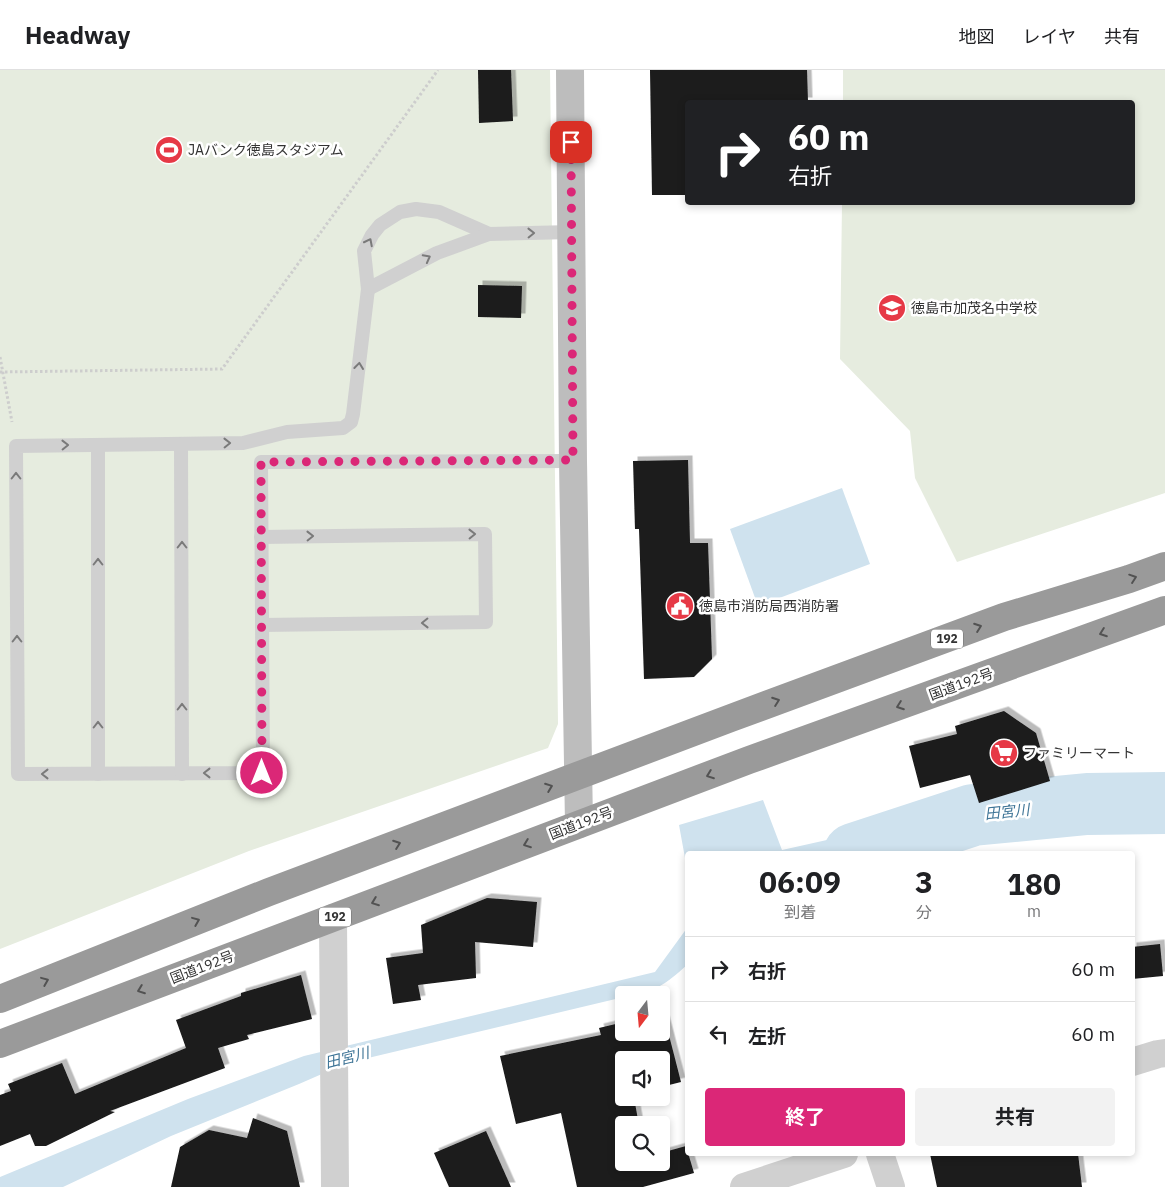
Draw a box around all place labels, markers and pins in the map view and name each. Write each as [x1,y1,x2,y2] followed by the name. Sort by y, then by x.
[550,121,592,163] pin
[154,135,184,165] sports icon: JAバンク徳島スタジアム
[188,141,344,159] place label: JAバンク徳島スタジアム
[877,293,907,323] school or university icon: 徳島市加茂名中学校
[911,299,1037,317] place label: 徳島市加茂名中学校
[665,591,695,621] public building icon: 徳島市消防局西消防署
[699,597,839,615] place label: 徳島市消防局西消防署
[989,738,1019,768] supermarket icon: ファミリーマート
[1023,744,1135,762] place label: ファミリーマート

